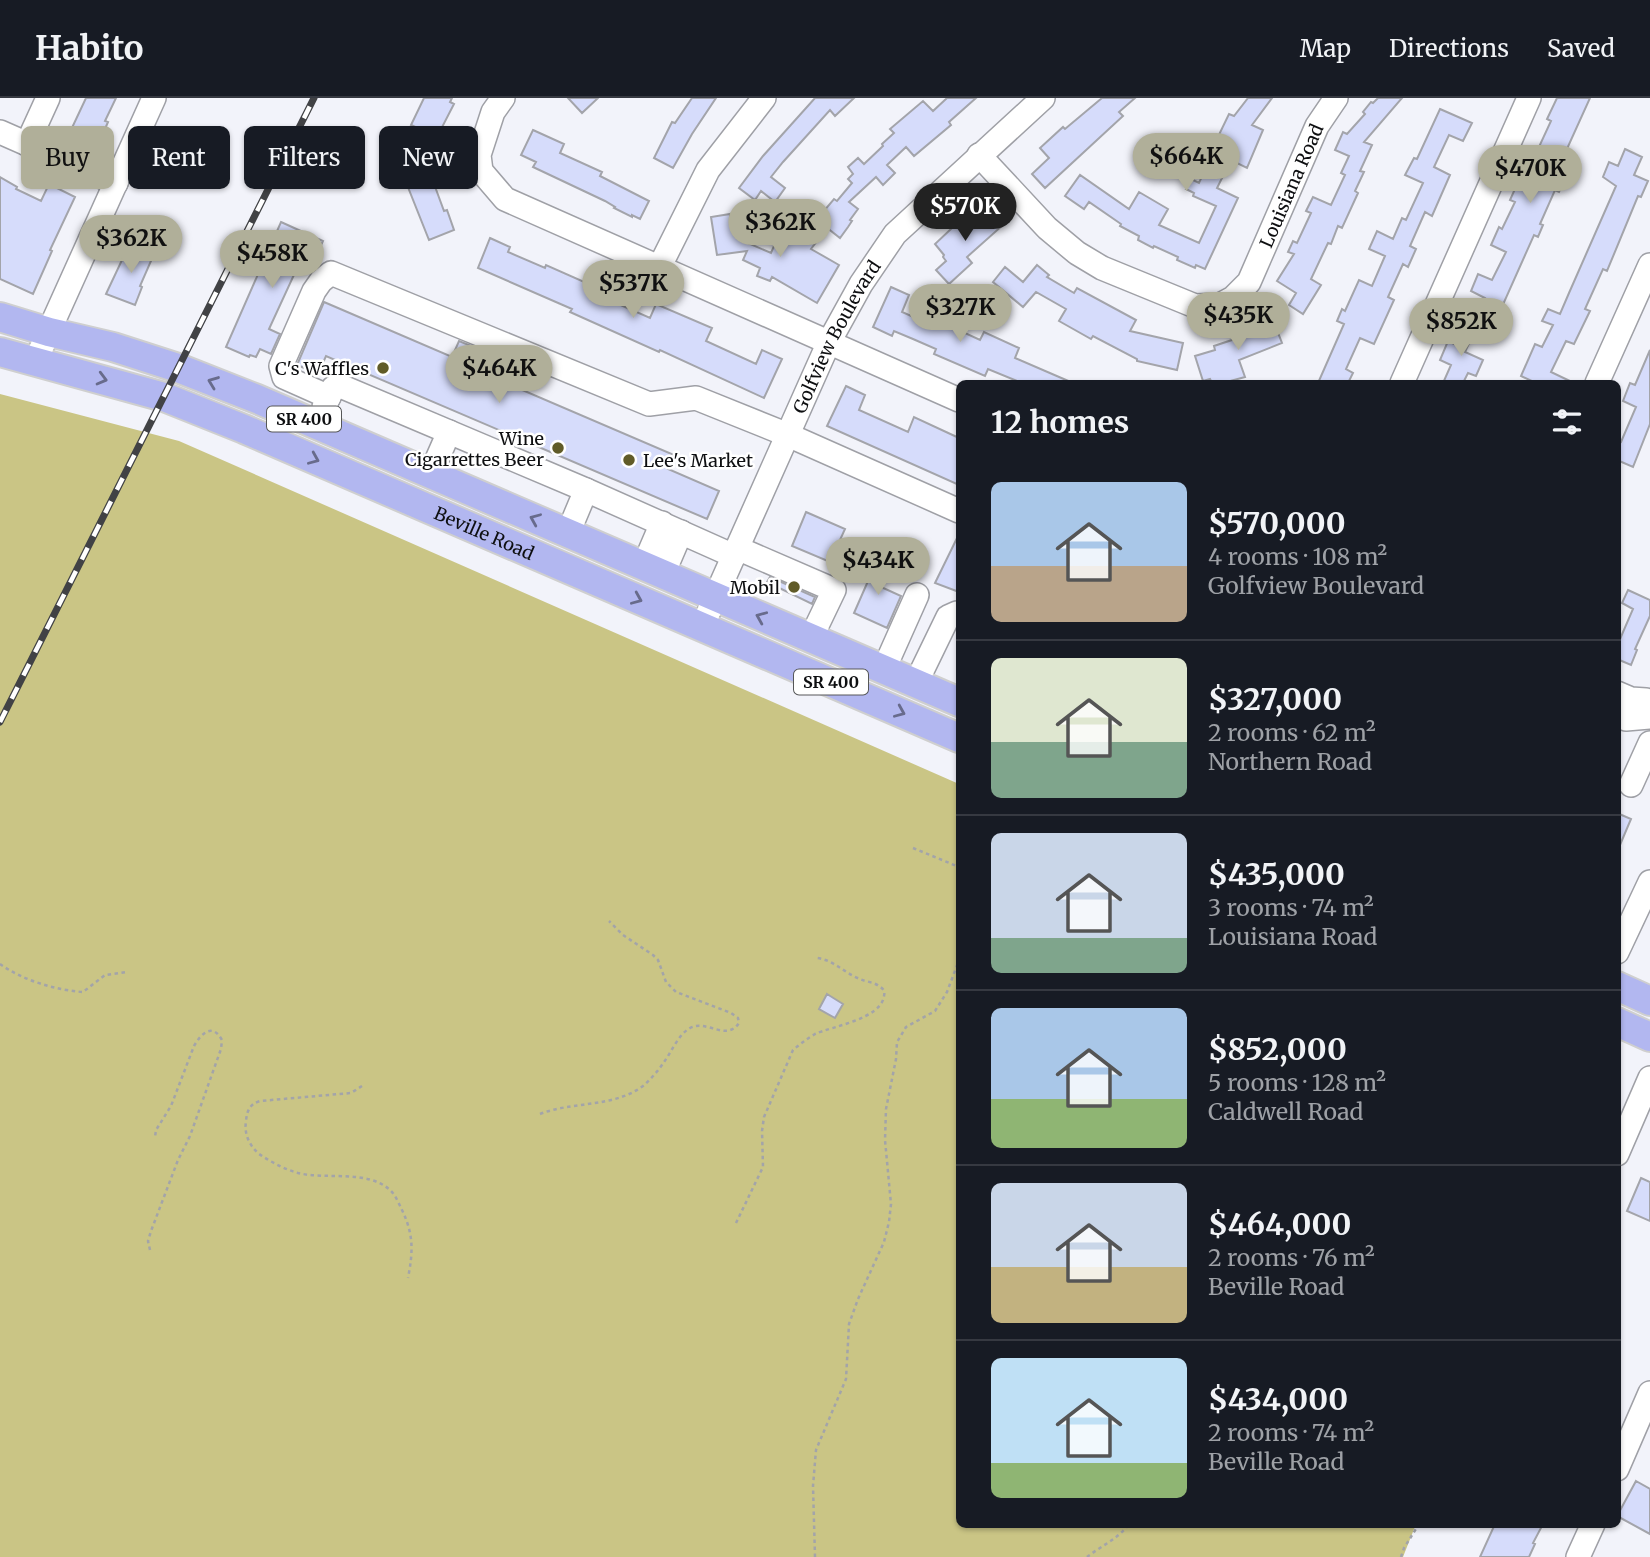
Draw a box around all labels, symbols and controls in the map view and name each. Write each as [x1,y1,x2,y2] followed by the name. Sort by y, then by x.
[35,28,143,69] text: Habito
[1300,33,1351,64] text: Map
[1389,33,1509,64] text: Directions
[1547,33,1615,64] text: Saved
[1254,120,1328,251] street label: Louisiana Road
[21,126,114,189] chip: Buy
[128,126,230,189] chip: Rent
[244,126,365,189] chip: Filters
[379,126,478,189] chip: New
[1137,134,1235,193] pin: $664K
[1149,141,1223,170] text: $664K
[1481,146,1579,205] pin: $470K
[1494,153,1566,182] text: $470K
[916,184,1014,243] pin: $570K
[929,191,1001,220] text: $570K
[731,200,829,259] pin: $362K
[744,207,816,236] text: $362K
[82,216,180,275] pin: $362K
[95,223,167,252] text: $362K
[223,230,321,290] pin: $458K
[236,238,308,267] text: $458K
[787,256,885,417] street label: Golfview Boulevard
[584,260,682,320] pin: $537K
[598,268,668,297] text: $537K
[911,285,1009,344] pin: $327K
[925,292,995,321] text: $327K
[1189,292,1287,352] pin: $435K
[1412,299,1510,358] pin: $852K
[1203,300,1273,329] text: $435K
[1425,306,1497,335] text: $852K
[450,345,548,405] pin: $464K
[461,353,537,382] text: $464K
[275,357,369,380] place label: C's Waffles
[375,360,391,376] marker: C's Waffles
[95,370,107,385] one-way arrow
[208,376,220,390] one-way arrow
[991,403,1129,441] text: 12 homes
[1548,403,1586,441] icon: filters
[267,406,341,432] road number: SR 400
[405,427,544,471] place label: Wine Cigarrettes Beer
[550,440,566,456] marker: Wine Cigarrettes Beer
[643,449,753,472] place label: Lee's Market
[307,451,319,465] one-way arrow
[621,452,637,468] marker: Lee's Market
[431,501,538,565] street label: Beville Road
[1208,504,1346,542] text: $570,000
[1047,510,1131,594] icon: home
[530,513,543,527] one-way arrow
[829,538,927,597] pin: $434K
[1208,542,1387,571] text: 4 rooms · 108 m²
[842,545,914,574] text: $434K
[1208,571,1424,600] text: Golfview Boulevard
[730,576,780,599] place label: Mobil
[786,579,802,595] marker: Mobil
[630,590,642,604] one-way arrow
[756,611,768,625] one-way arrow
[794,670,868,694] road number: SR 400
[1208,680,1342,718] text: $327,000
[1047,686,1131,770] icon: home
[893,704,905,718] one-way arrow
[1208,718,1376,747] text: 2 rooms · 62 m²
[1208,747,1372,776] text: Northern Road
[1208,855,1345,893] text: $435,000
[1047,861,1131,945] icon: home
[1208,893,1374,922] text: 3 rooms · 74 m²
[1208,922,1377,951] text: Louisiana Road
[1208,1030,1347,1068] text: $852,000
[1047,1036,1131,1120] icon: home
[1208,1068,1386,1097] text: 5 rooms · 128 m²
[1208,1097,1363,1126] text: Caldwell Road
[1208,1205,1351,1243] text: $464,000
[1047,1211,1131,1295] icon: home
[1208,1243,1375,1272] text: 2 rooms · 76 m²
[1208,1272,1344,1301] text: Beville Road
[1208,1380,1348,1418] text: $434,000
[1047,1386,1131,1470] icon: home
[1208,1418,1374,1447] text: 2 rooms · 74 m²
[1208,1447,1344,1476] text: Beville Road

